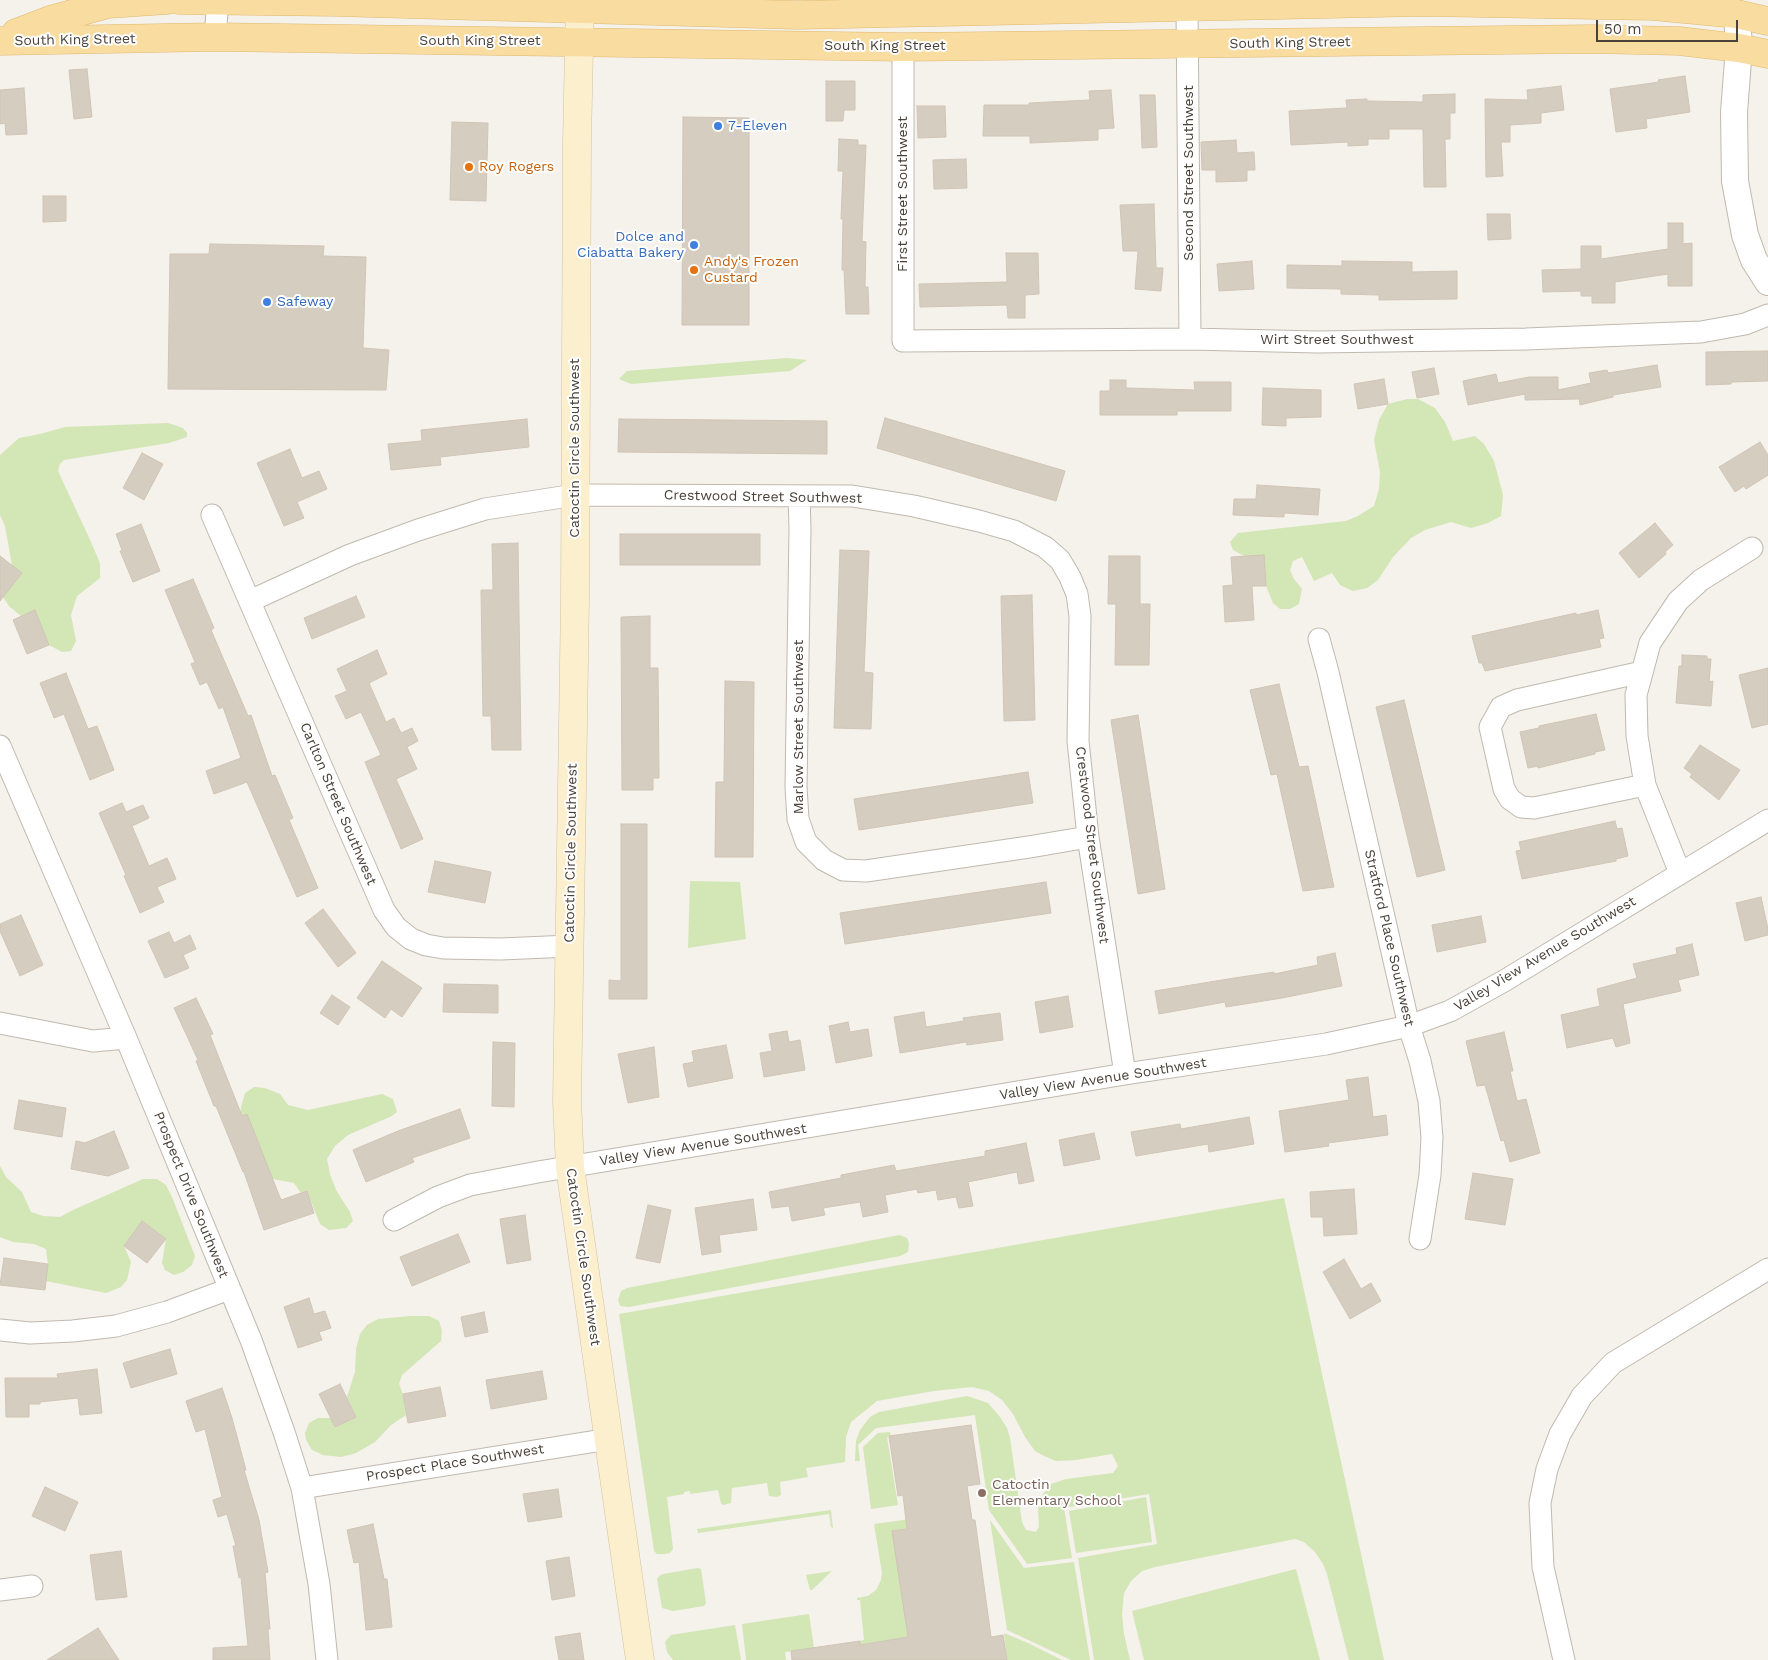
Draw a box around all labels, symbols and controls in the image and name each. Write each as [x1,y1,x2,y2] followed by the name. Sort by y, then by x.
[1598,10,1740,42] scale bar
[1604,20,1641,38] text: 50 m
[14,31,136,49] street label: South King Street
[419,33,541,49] street label: South King Street
[1229,34,1351,52] street label: South King Street
[824,38,946,54] street label: South King Street
[1181,85,1197,261] street label: Second Street Southwest
[895,116,911,272] street label: First Street Southwest
[728,118,787,134] place label: 7-Eleven
[712,120,724,132] marker: 7-Eleven
[479,159,554,175] place label: Roy Rogers
[463,161,475,173] marker: Roy Rogers
[577,229,684,262] place label: Dolce and Ciabatta Bakery
[688,239,700,251] marker: Dolce and Ciabatta Bakery
[704,254,799,286] place label: Andy's Frozen Custard
[688,264,700,276] marker: Andy's Frozen Custard
[277,294,333,310] place label: Safeway
[261,296,273,308] marker: Safeway
[1260,332,1414,348] street label: Wirt Street Southwest
[567,358,583,538] street label: Catoctin Circle Southwest
[664,487,862,507] street label: Crestwood Street Southwest
[791,640,807,814] street label: Marlow Street Southwest
[296,720,380,888] street label: Carlton Street Southwest
[1072,746,1112,944] street label: Crestwood Street Southwest
[561,763,581,943] street label: Catoctin Circle Southwest
[1360,848,1418,1028] street label: Stratford Place Southwest
[1451,893,1639,1015] street label: Valley View Avenue Southwest
[998,1054,1208,1104] street label: Valley View Avenue Southwest
[150,1109,232,1281] street label: Prospect Drive Southwest
[598,1120,808,1170] street label: Valley View Avenue Southwest
[562,1167,604,1347] street label: Catoctin Circle Southwest
[365,1441,545,1485] street label: Prospect Place Southwest
[992,1477,1121,1510] place label: Catoctin Elementary School
[976,1487,988,1499] marker: Catoctin Elementary School

